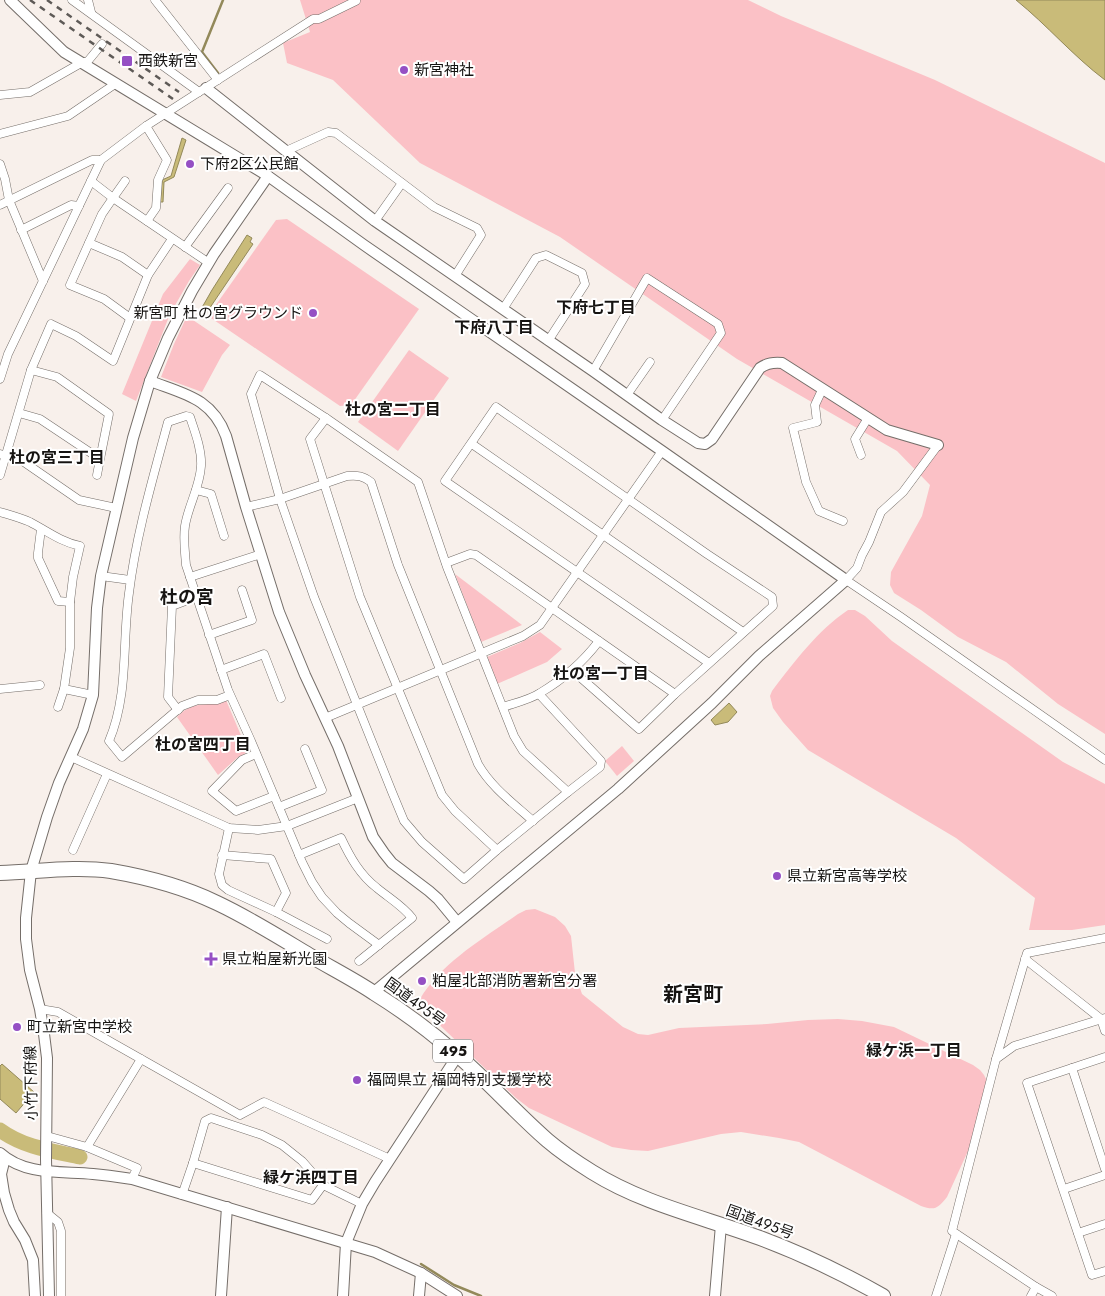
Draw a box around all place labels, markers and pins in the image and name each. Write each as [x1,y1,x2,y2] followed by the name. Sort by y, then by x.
[138,50,198,72] place label: 西鉄新宮
[120,54,134,68] marker: 西鉄新宮
[414,59,474,81] place label: 新宮神社
[398,64,410,76] marker: 新宮神社
[200,153,299,175] place label: 下府2区公民館
[184,158,196,170] marker: 下府2区公民館
[133,302,303,324] place label: 新宮町 杜の宮グラウンド
[307,307,319,319] marker: 新宮町 杜の宮グラウンド
[787,865,907,887] place label: 県立新宮高等学校
[771,870,783,882] marker: 県立新宮高等学校
[222,948,327,970] place label: 県立粕屋新光園
[204,952,218,966] marker: 県立粕屋新光園
[432,970,597,992] place label: 粕屋北部消防署新宮分署
[416,975,428,987] marker: 粕屋北部消防署新宮分署
[27,1016,132,1038] place label: 町立新宮中学校
[11,1021,23,1033] marker: 町立新宮中学校
[367,1069,552,1091] place label: 福岡県立 福岡特別支援学校
[351,1074,363,1086] marker: 福岡県立 福岡特別支援学校

